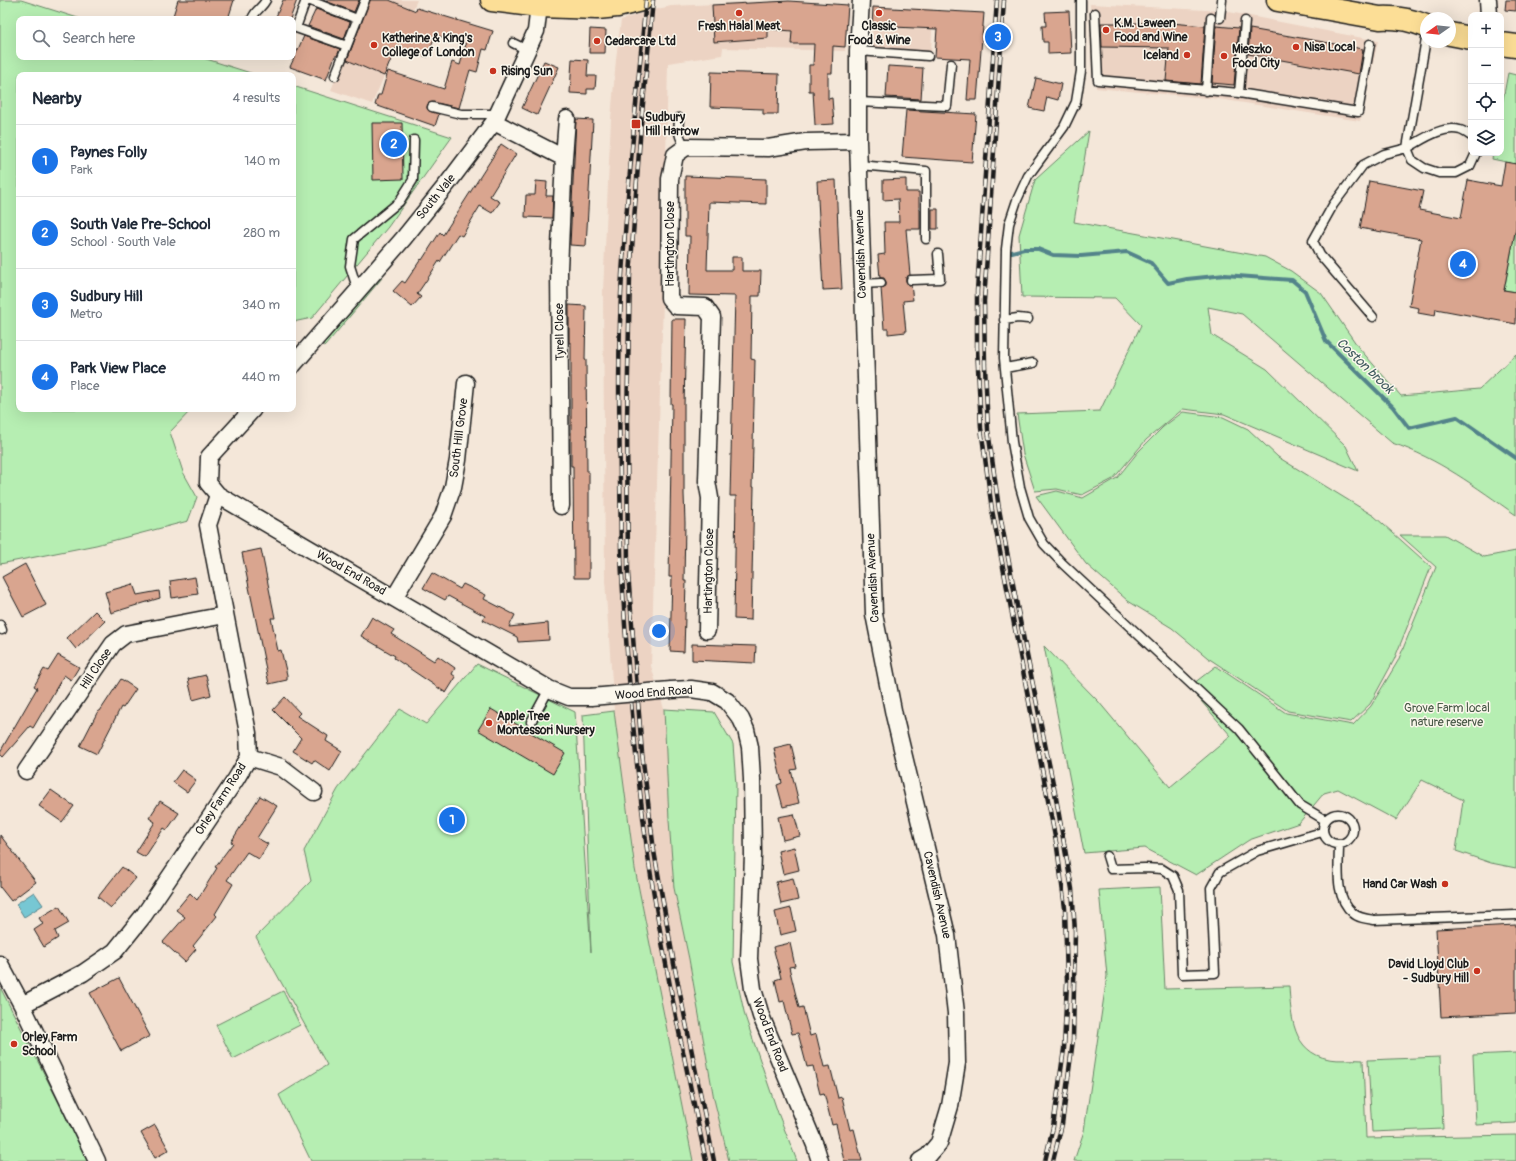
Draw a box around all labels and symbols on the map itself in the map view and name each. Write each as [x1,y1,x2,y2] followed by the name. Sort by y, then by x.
[734,8,744,18] marker: Fresh Halal Meat
[874,8,884,18] marker: Classic Food & Wine
[1420,12,1456,48] north arrow
[1114,16,1189,45] place label: K.M. Laween Food and Wine
[698,19,781,34] place label: Fresh Halal Meat
[847,19,912,48] place label: Classic Food & Wine
[985,22,1011,52] pin: 3
[1101,25,1111,35] marker: K.M. Laween Food and Wine
[382,31,475,60] place label: Katherine & King's College of London
[605,34,676,49] place label: Cedarcare Ltd
[592,36,602,46] marker: Cedarcare Ltd
[369,40,379,50] marker: Katherine & King's College of London
[1304,40,1356,55] place label: Nisa Local
[1232,42,1280,71] place label: Mieszko Food City
[1291,42,1301,52] marker: Nisa Local
[1143,48,1179,63] place label: Iceland
[1182,50,1192,60] marker: Iceland
[1219,51,1229,61] marker: Mieszko Food City
[501,64,553,79] place label: Rising Sun
[488,66,498,76] marker: Rising Sun
[645,110,700,139] place label: Sudbury Hill Harrow
[630,118,642,130] marker: Sudbury Hill Harrow
[381,129,407,159] pin: 2
[413,171,459,223] street label: South Vale
[663,201,678,287] street label: Hartington Close
[852,209,870,299] street label: Cavendish Avenue
[1450,249,1476,279] pin: 4
[552,303,568,361] street label: Tyrell Close
[1333,335,1398,398] water label: Coston brook
[447,397,471,479] street label: South Hill Grove
[701,528,717,614] street label: Hartington Close
[863,533,883,623] street label: Cavendish Avenue
[313,547,389,599] street label: Wood End Road
[649,621,669,641] your location
[77,646,115,692] street label: Hill Close
[615,683,694,703] street label: Wood End Road
[1404,701,1490,730] park label: Grove Farm local nature reserve
[497,709,596,738] place label: Apple Tree Montessori Nursery
[484,718,494,728] marker: Apple Tree Montessori Nursery
[192,760,250,838] street label: Orley Farm Road
[439,805,465,835] pin: 1
[920,850,954,940] street label: Cavendish Avenue
[1362,877,1437,892] place label: Hand Car Wash
[1440,879,1450,889] marker: Hand Car Wash
[1388,957,1469,986] place label: David Lloyd Club - Sudbury Hill
[1472,966,1482,976] marker: David Lloyd Club - Sudbury Hill
[749,996,791,1074] street label: Wood End Road
[22,1030,78,1059] place label: Orley Farm School
[9,1039,19,1049] marker: Orley Farm School

